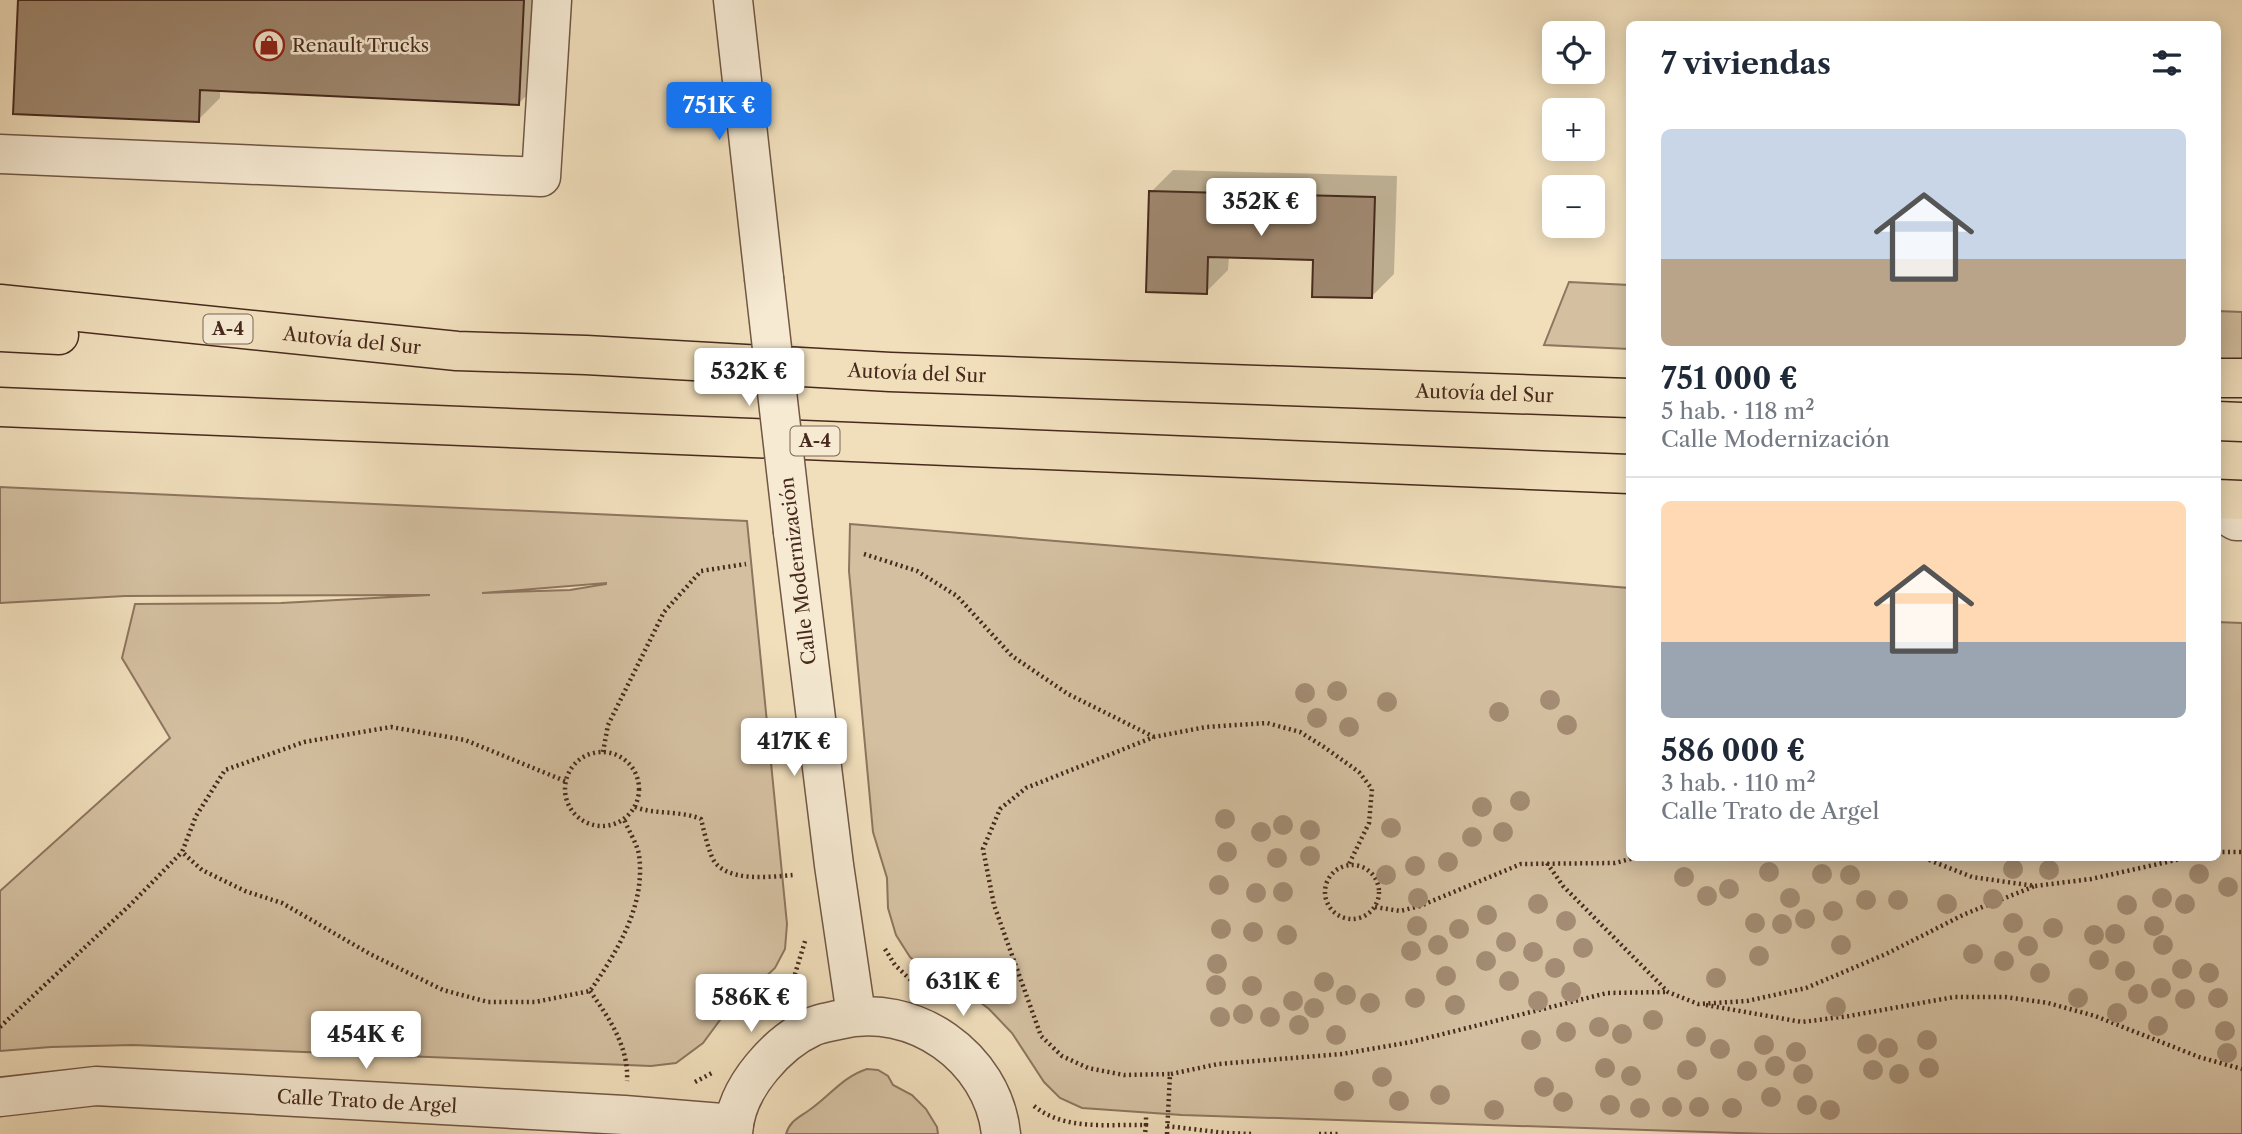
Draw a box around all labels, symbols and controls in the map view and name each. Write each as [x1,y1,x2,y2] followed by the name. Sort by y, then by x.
[1542,21,1605,238] map controls
[1542,21,1605,84] button: locate
[252,28,286,62] shop icon: Renault Trucks
[292,34,429,57] place label: Renault Trucks
[2148,44,2186,82] icon: filters
[1661,45,1831,82] text: 7 viviendas
[662,82,776,142] pin: 751K €
[682,91,756,119] text: 751K €
[1542,98,1605,161] button: +
[1861,174,1987,300] icon: home
[1542,175,1605,238] button: −
[1204,178,1318,238] pin: 352K €
[1222,187,1300,215] text: 352K €
[204,314,252,344] road number: A-4
[281,322,422,359] street label: Autovía del Sur
[692,348,806,408] pin: 532K €
[710,357,788,385] text: 532K €
[846,358,987,387] street label: Autovía del Sur
[1661,360,1798,397] text: 751 000 €
[1414,379,1554,407] street label: Autovía del Sur
[1661,397,1815,425] text: 5 hab. · 118 m²
[1661,425,1890,453] text: Calle Modernización
[790,426,840,456] road number: A-4
[775,476,821,666] street label: Calle Modernización
[1861,546,1987,672] icon: home
[737,718,851,778] pin: 417K €
[757,727,831,755] text: 417K €
[1661,732,1805,769] text: 586 000 €
[1661,769,1816,797] text: 3 hab. · 110 m²
[1661,797,1879,825] text: Calle Trato de Argel
[906,958,1020,1018] pin: 631K €
[925,967,1001,995] text: 631K €
[694,974,808,1034] pin: 586K €
[712,983,790,1011] text: 586K €
[309,1012,423,1071] pin: 454K €
[327,1020,405,1048] text: 454K €
[276,1084,458,1117] street label: Calle Trato de Argel

